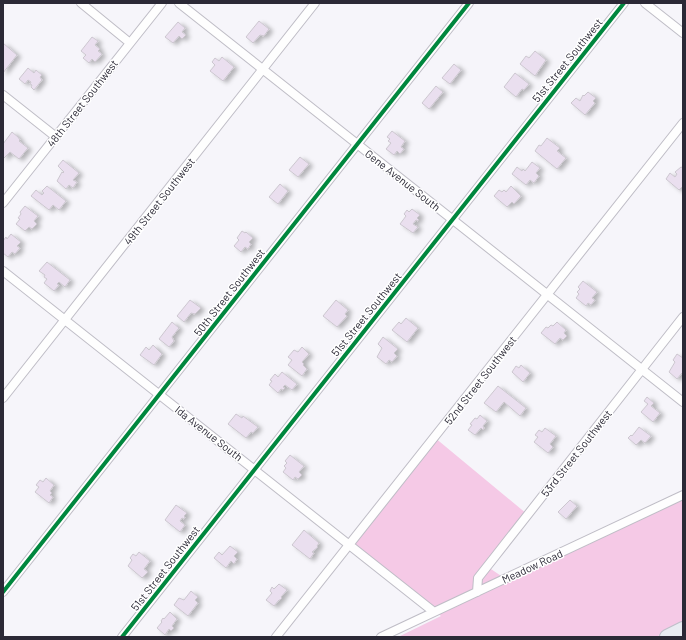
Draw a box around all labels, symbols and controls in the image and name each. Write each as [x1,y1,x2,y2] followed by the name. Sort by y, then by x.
[529,16,605,104] street label: 51st Street Southwest
[44,57,120,149] street label: 48th Street Southwest
[363,147,443,213] street label: Gene Avenue South
[121,155,197,247] street label: 49th Street Southwest
[191,246,267,338] street label: 50th Street Southwest
[328,270,404,358] street label: 51st Street Southwest
[441,333,519,427] street label: 52nd Street Southwest
[173,403,245,463] street label: Ida Avenue South
[538,407,614,499] street label: 53rd Street Southwest
[128,523,202,613] street label: 51st Street Southwest
[500,546,564,586] street label: Meadow Road

